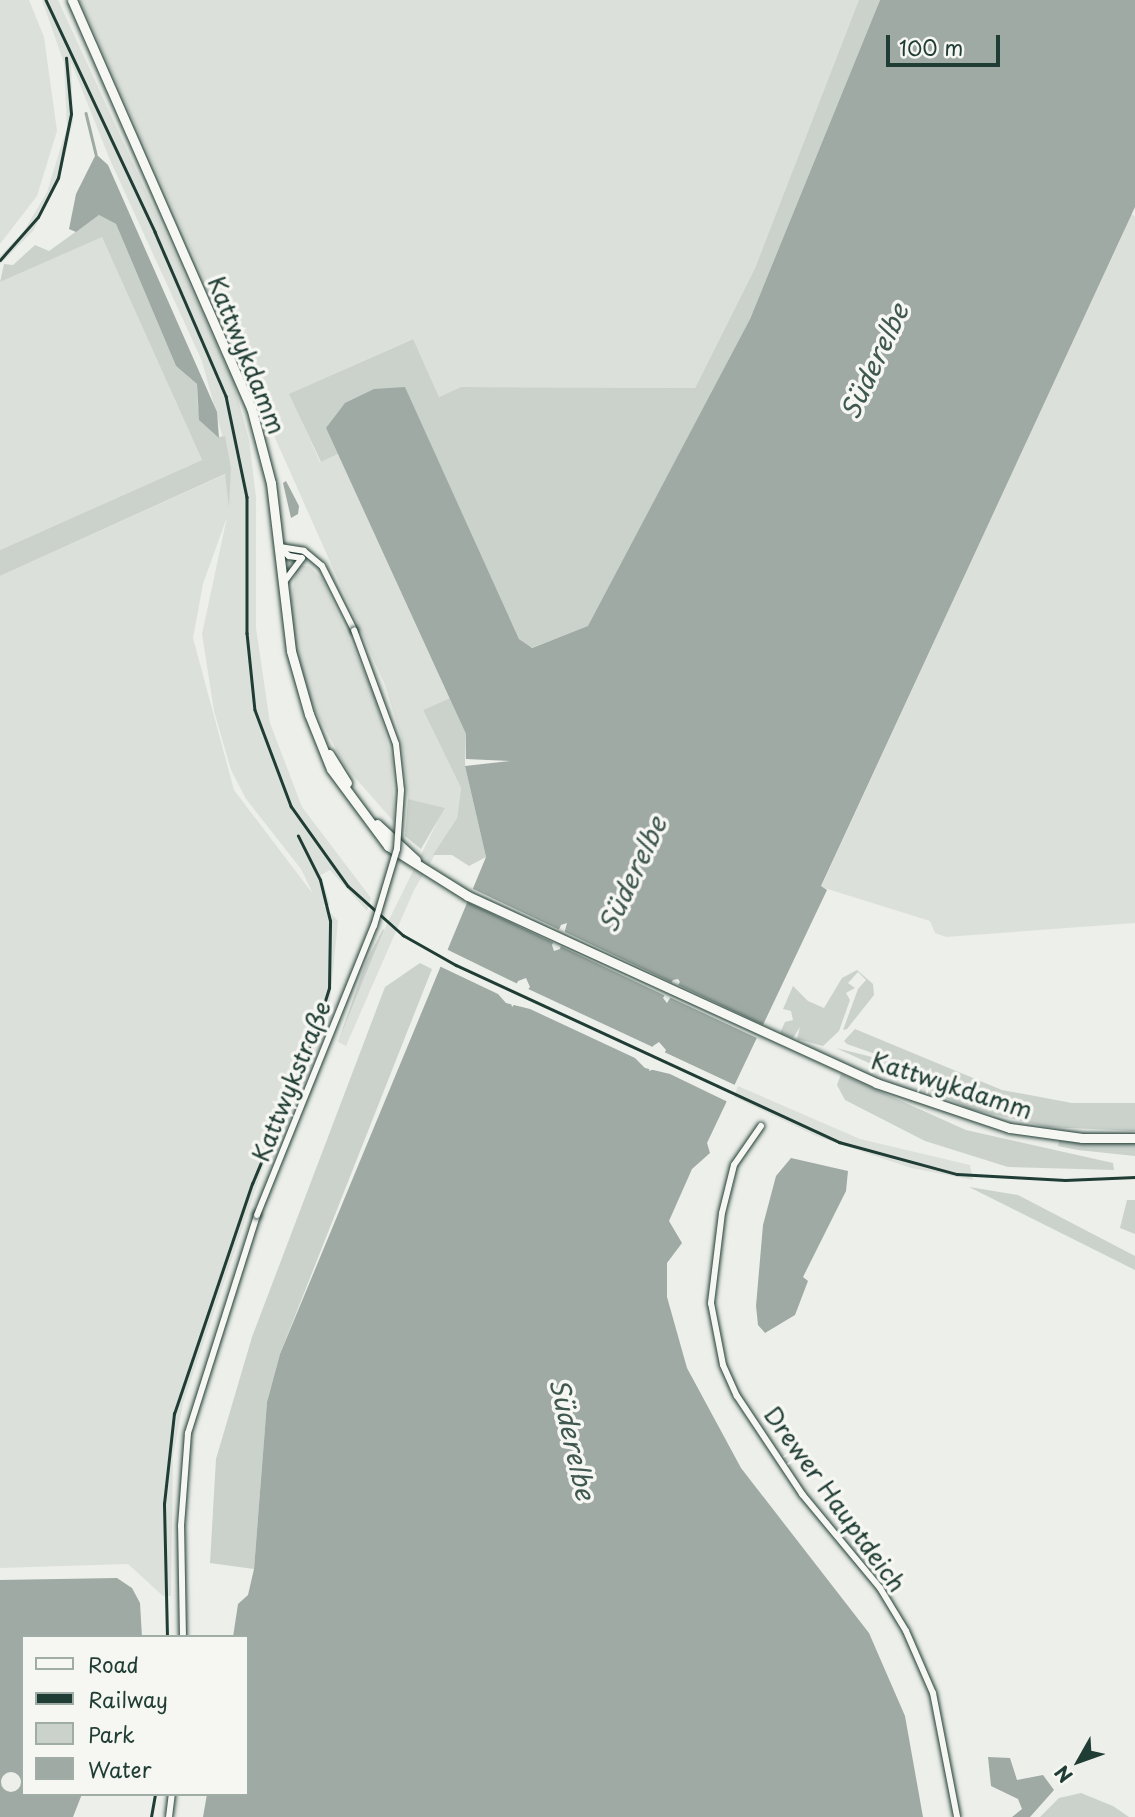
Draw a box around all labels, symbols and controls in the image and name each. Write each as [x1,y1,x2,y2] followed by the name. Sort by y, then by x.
[890,21,1004,65] scale bar
[899,31,963,63] text: 100 m
[202,272,292,438] street label: Kattwykdamm
[834,298,914,424] water label: Süderelbe
[592,811,672,937] water label: Süderelbe
[246,996,336,1166] street label: Kattwykstraße
[868,1045,1036,1125] street label: Kattwykdamm
[544,1375,602,1503] water label: Süderelbe
[758,1400,912,1598] street label: Drewer Hauptdeich
[21,1635,248,1796] legend
[88,1648,139,1680] text: Road
[88,1683,168,1715] text: Railway
[88,1718,135,1750] text: Park
[1044,1726,1114,1796] north arrow
[88,1753,151,1785] text: Water
[1047,1760,1078,1789] text: N

